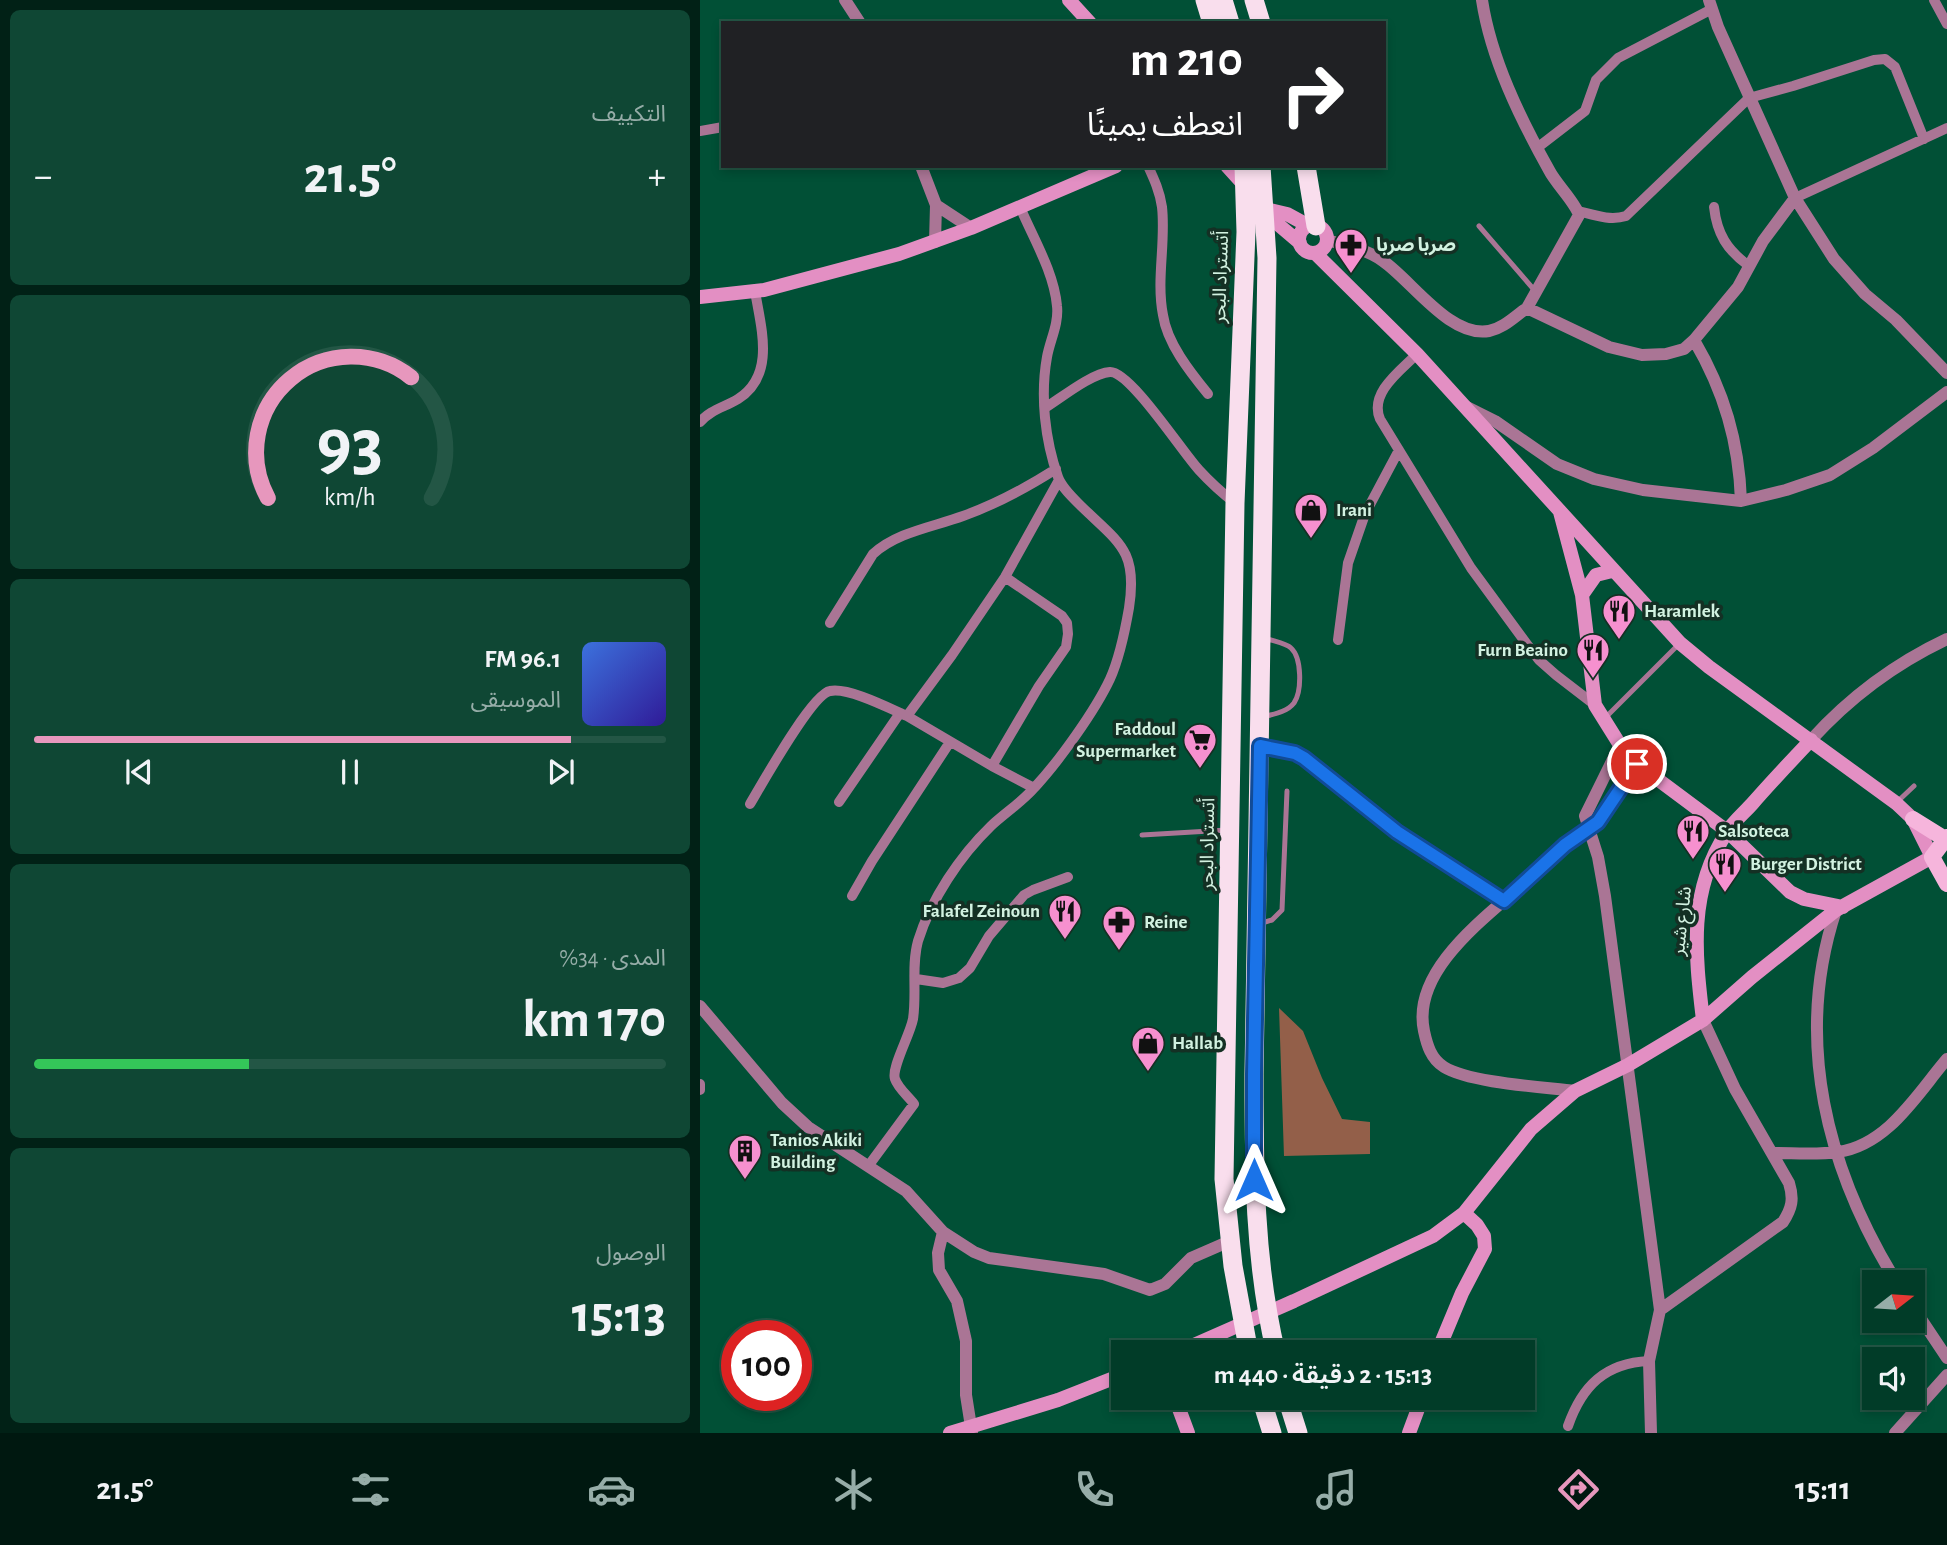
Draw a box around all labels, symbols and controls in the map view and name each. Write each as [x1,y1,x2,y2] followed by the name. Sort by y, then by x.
[1130,36,1243,85] text: 210 m
[1267,49,1358,140] icon: right
[592,103,666,126] text: التكييف
[1087,109,1243,141] text: انعطف يمينًا
[304,150,396,202] text: 21.5°
[34,158,52,196] text: −
[648,158,666,196] text: +
[1332,226,1370,275] pharmacy icon: صربا صربا
[1207,230,1233,325] street label: أتستراد البحر
[1376,236,1456,256] place label: صربا صربا
[317,410,383,483] text: 93
[324,485,376,510] text: km/h
[1292,491,1330,540] shop icon: Irani
[1336,501,1372,520] place label: Irani
[1600,592,1638,641] restaurant icon: Haramlek
[1644,602,1721,621] place label: Haramlek
[1574,631,1612,680] restaurant icon: Furn Beaino
[1477,641,1568,660] place label: Furn Beaino
[484,646,561,672] text: 96.1 FM
[470,689,561,712] text: الموسيقى
[1076,720,1177,761] place label: Faddoul Supermarket
[1181,721,1219,770] supermarket icon: Faddoul Supermarket
[1607,734,1667,794] pin
[1618,745,1656,783] icon: arrive
[120,753,158,791] icon: previous
[331,753,369,791] icon: pause
[542,753,580,791] icon: next
[1195,797,1219,892] street label: أتستراد البحر
[1674,812,1712,861] restaurant icon: Salsoteca
[1718,822,1790,841] place label: Salsoteca
[1706,845,1744,894] restaurant icon: Burger District
[1750,855,1862,874] place label: Burger District
[1669,885,1698,958] street label: شارع شير
[1046,892,1084,941] restaurant icon: Falafel Zeinoun
[923,902,1040,921] place label: Falafel Zeinoun
[1100,903,1138,952] pharmacy icon: Reine
[1144,913,1188,932] place label: Reine
[559,947,666,970] text: المدى · 34%
[522,994,666,1046] text: 170 km
[1129,1024,1167,1073] shop icon: Hallab
[1172,1034,1223,1053] place label: Hallab
[770,1131,862,1172] place label: Tanios Akiki Building
[726,1132,764,1181] building icon: Tanios Akiki Building
[1217,1143,1291,1217] position arrow
[596,1242,666,1265] text: الوصول
[1862,1270,1925,1334] north arrow
[1862,1270,1925,1410] map controls
[572,1289,666,1341] text: 15:13
[721,1320,812,1411] speed limit sign: 100
[1862,1347,1925,1410] button: sound
[1214,1362,1432,1388] text: 15:13 · 2 دقيقة · 440 m
[346,1465,395,1514] icon: filters
[587,1465,636,1514] icon: car
[829,1465,878,1514] icon: climate
[1070,1465,1119,1514] icon: phone
[1312,1465,1361,1514] icon: music
[1554,1465,1603,1514] icon: directions
[96,1473,153,1505] text: 21.5°
[1795,1473,1851,1505] text: 15:11

